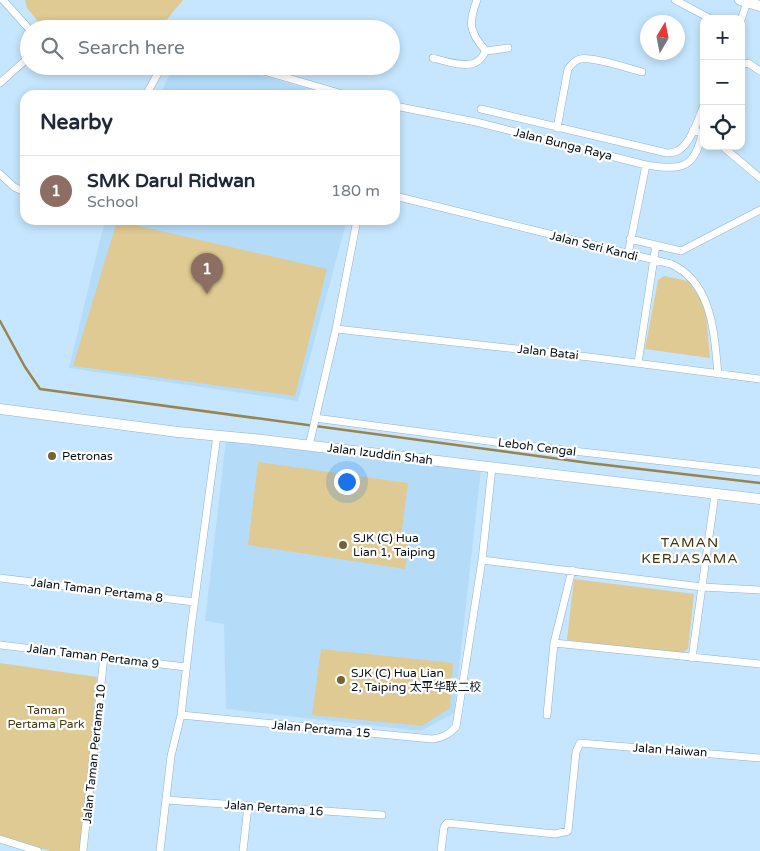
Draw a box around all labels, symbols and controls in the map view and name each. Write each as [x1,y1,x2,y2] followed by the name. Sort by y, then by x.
[640,15,685,60] north arrow
[700,15,745,150] map controls
[700,15,745,60] button: +
[20,20,400,75] search box
[38,34,66,62] icon: search
[78,37,185,59] text: Search here
[700,60,745,105] button: −
[700,105,745,150] button: locate
[40,110,113,135] text: Nearby
[512,125,614,163] street label: Jalan Bunga Raya
[87,170,255,192] text: SMK Darul Ridwan
[51,181,61,201] text: 1
[331,181,380,201] text: 180 m
[87,192,139,212] text: School
[549,228,639,264] street label: Jalan Seri Kandi
[191,253,223,294] pin: 1
[517,342,579,362] street label: Jalan Batai
[497,435,577,459] street label: Leboh Cengal
[326,441,434,467] street label: Jalan Izuddin Shah
[62,449,113,463] place label: Petronas
[46,450,58,462] marker: Petronas
[334,469,360,495] your location
[353,531,435,559] place label: SJK (C) Hua Lian 1, Taiping
[641,534,739,567] district label: TAMAN KERJASAMA
[337,539,349,551] marker: SJK (C) Hua Lian 1, Taiping
[30,575,164,605] street label: Jalan Taman Pertama 8
[26,641,160,671] street label: Jalan Taman Pertama 9
[351,666,481,694] place label: SJK (C) Hua Lian 2, Taiping 太平华联二校
[335,674,347,686] marker: SJK (C) Hua Lian 2, Taiping 太平华联二校
[80,683,108,825] street label: Jalan Taman Pertama 10
[7,703,85,731] park label: Taman Pertama Park
[271,718,371,740] street label: Jalan Pertama 15
[632,740,708,760] street label: Jalan Haiwan
[224,798,324,818] street label: Jalan Pertama 16

